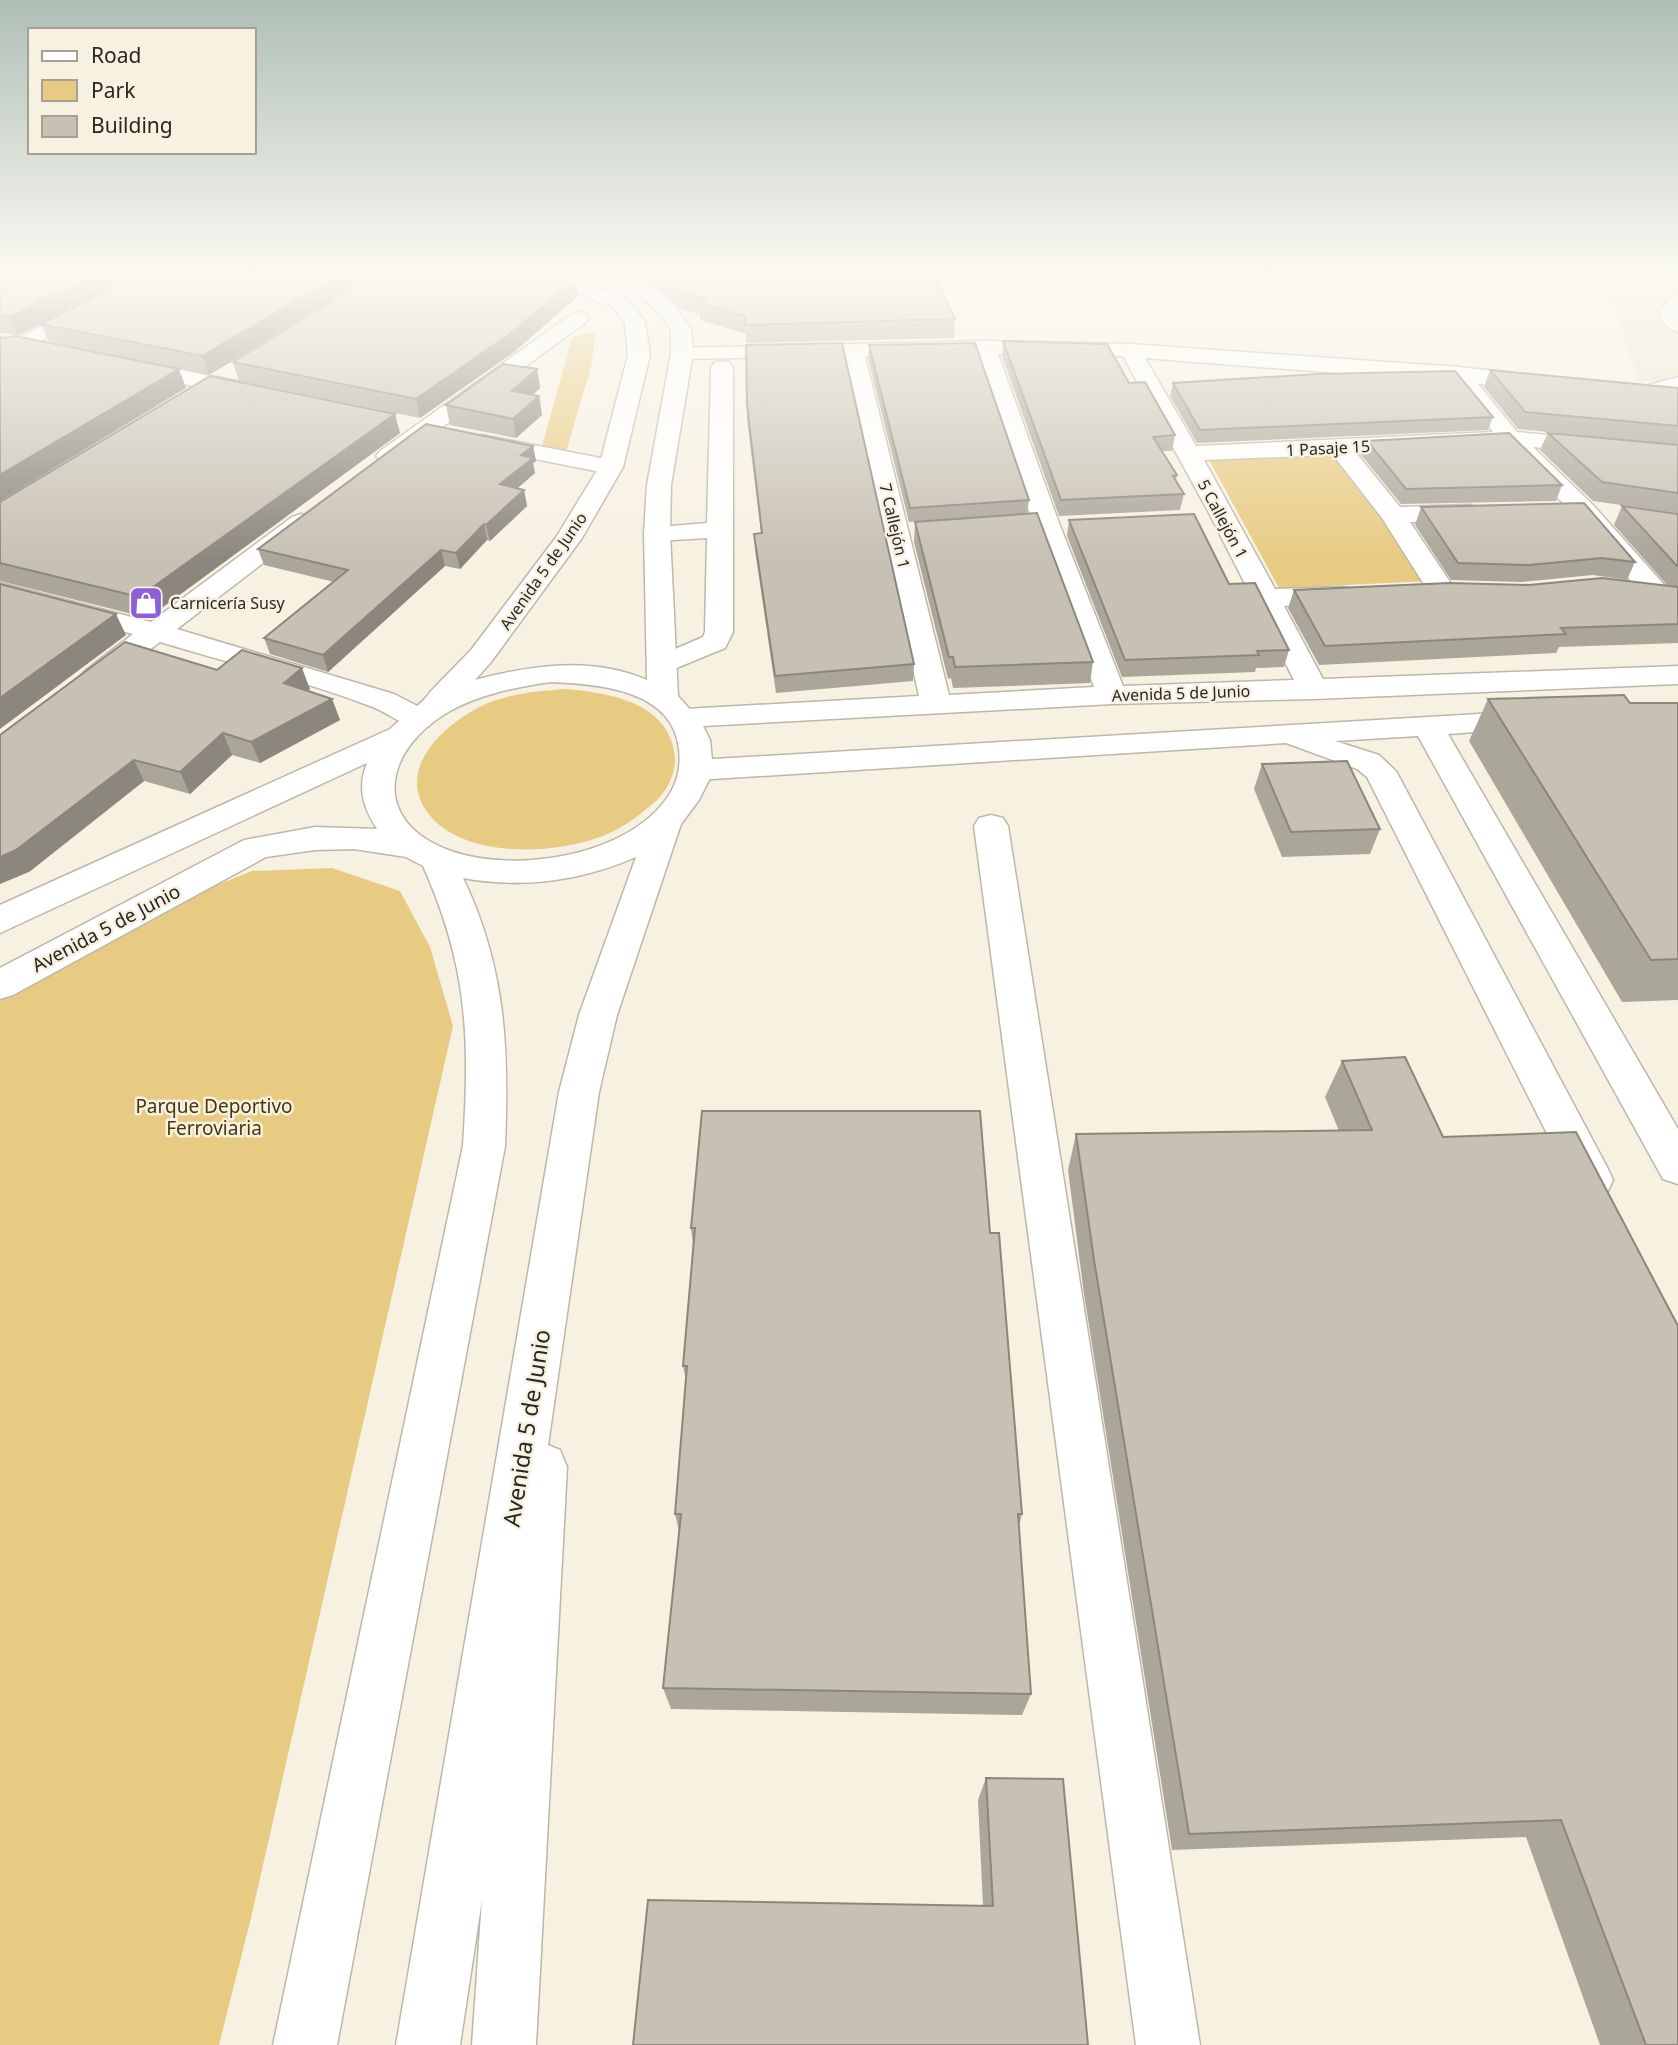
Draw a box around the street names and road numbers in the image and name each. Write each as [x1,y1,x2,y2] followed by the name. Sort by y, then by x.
[1285,435,1371,461] street label: 1 Pasaje 15
[1193,476,1253,562] street label: 5 Callejón 1
[875,481,915,571] street label: 7 Callejón 1
[494,508,592,634] street label: Avenida 5 de Junio
[1111,680,1251,706] street label: Avenida 5 de Junio
[27,878,185,978] street label: Avenida 5 de Junio
[495,1327,557,1529] street label: Avenida 5 de Junio

